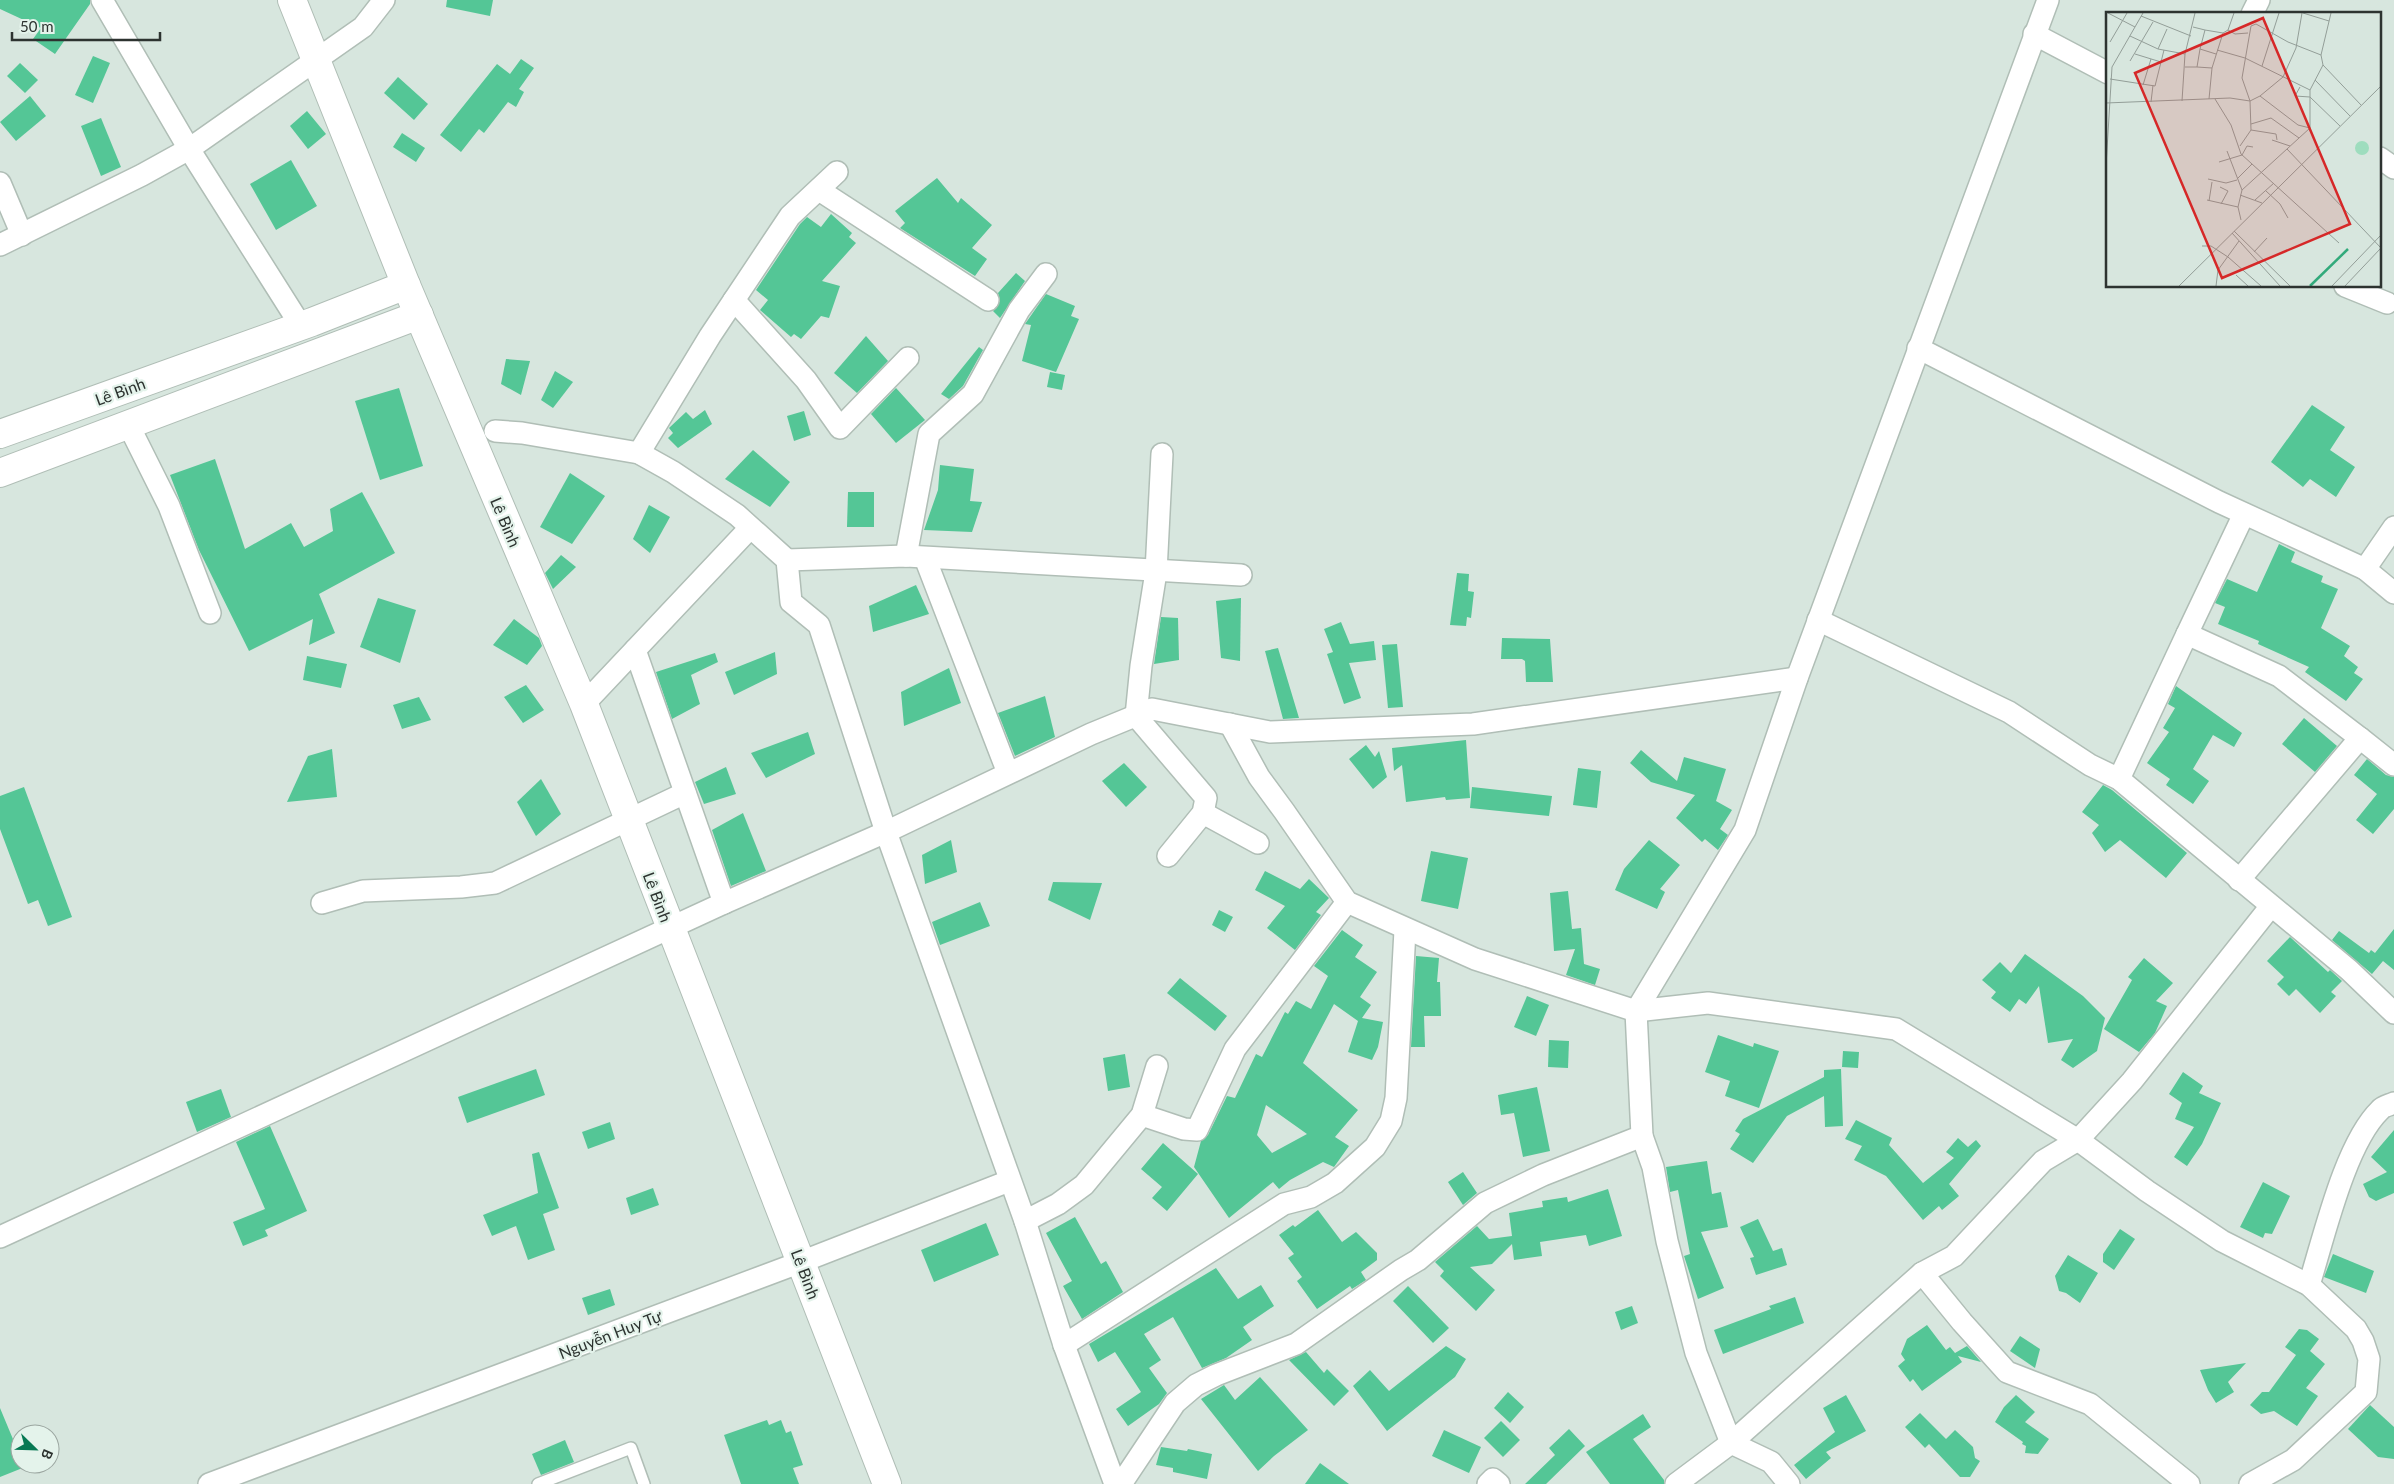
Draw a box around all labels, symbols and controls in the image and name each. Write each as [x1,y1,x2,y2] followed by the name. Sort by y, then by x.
[12,10,160,42] scale bar
[2106,12,2382,288] inset map
[20,17,54,35] text: 50 m
[92,373,148,409] street label: Lê Bình
[487,494,525,550] street label: Lê Bình
[640,869,676,925] street label: Lê Bình
[788,1246,824,1302] street label: Lê Bình
[556,1305,665,1362] street label: Nguyễn Huy Tự
[10,1424,60,1474] north arrow
[38,1447,57,1462] text: B

